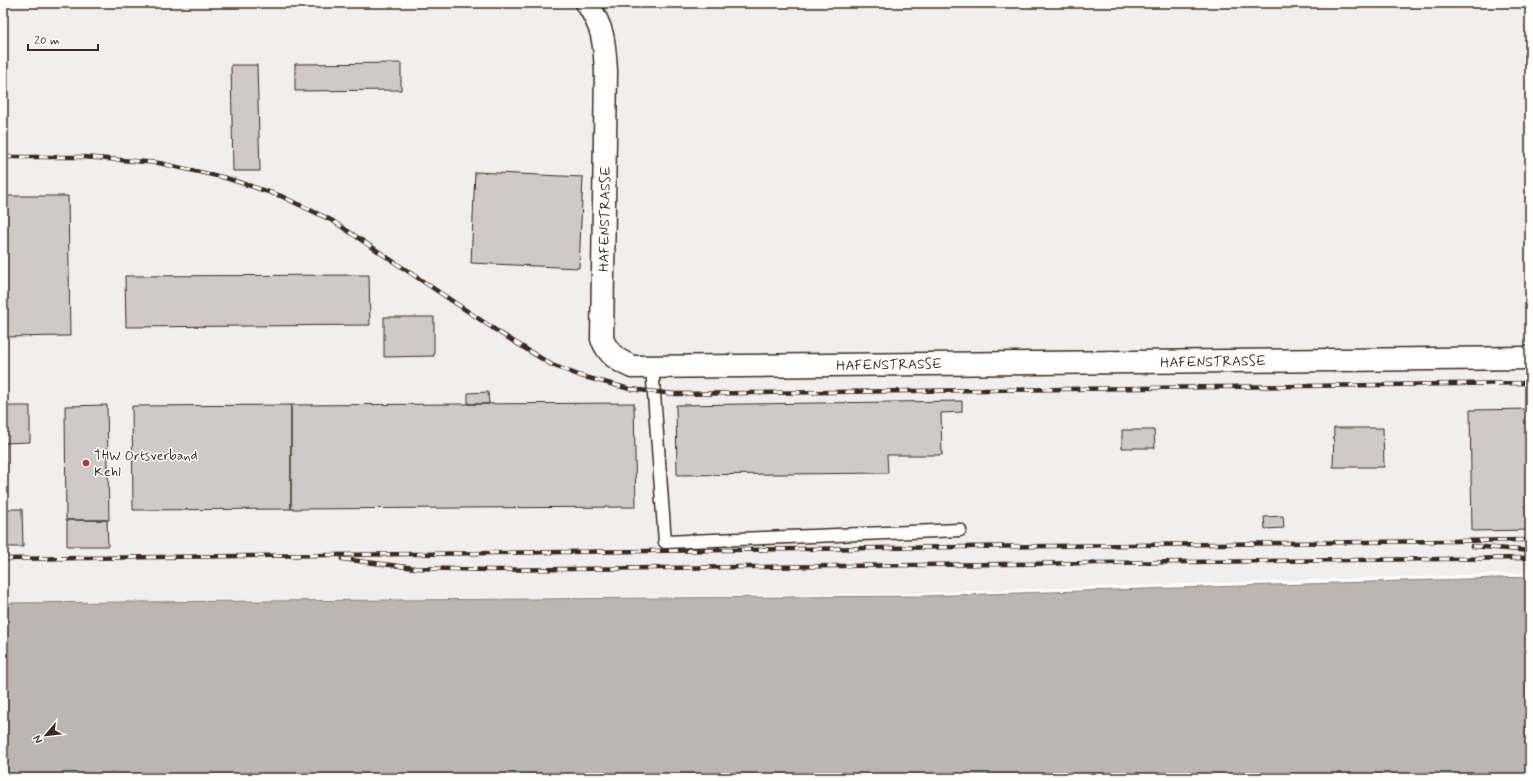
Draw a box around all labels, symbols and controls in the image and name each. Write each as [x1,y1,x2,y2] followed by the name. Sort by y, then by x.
[28,26,98,52] scale bar
[34,33,60,49] text: 20 m
[595,166,615,272] street label: HAFENSTRASSE
[1160,352,1266,372] street label: HAFENSTRASSE
[836,355,942,375] street label: HAFENSTRASSE
[94,447,198,481] place label: THW Ortsverband Kehl
[81,458,91,468] marker: THW Ortsverband Kehl
[26,715,66,755] north arrow
[30,733,46,746] text: N

